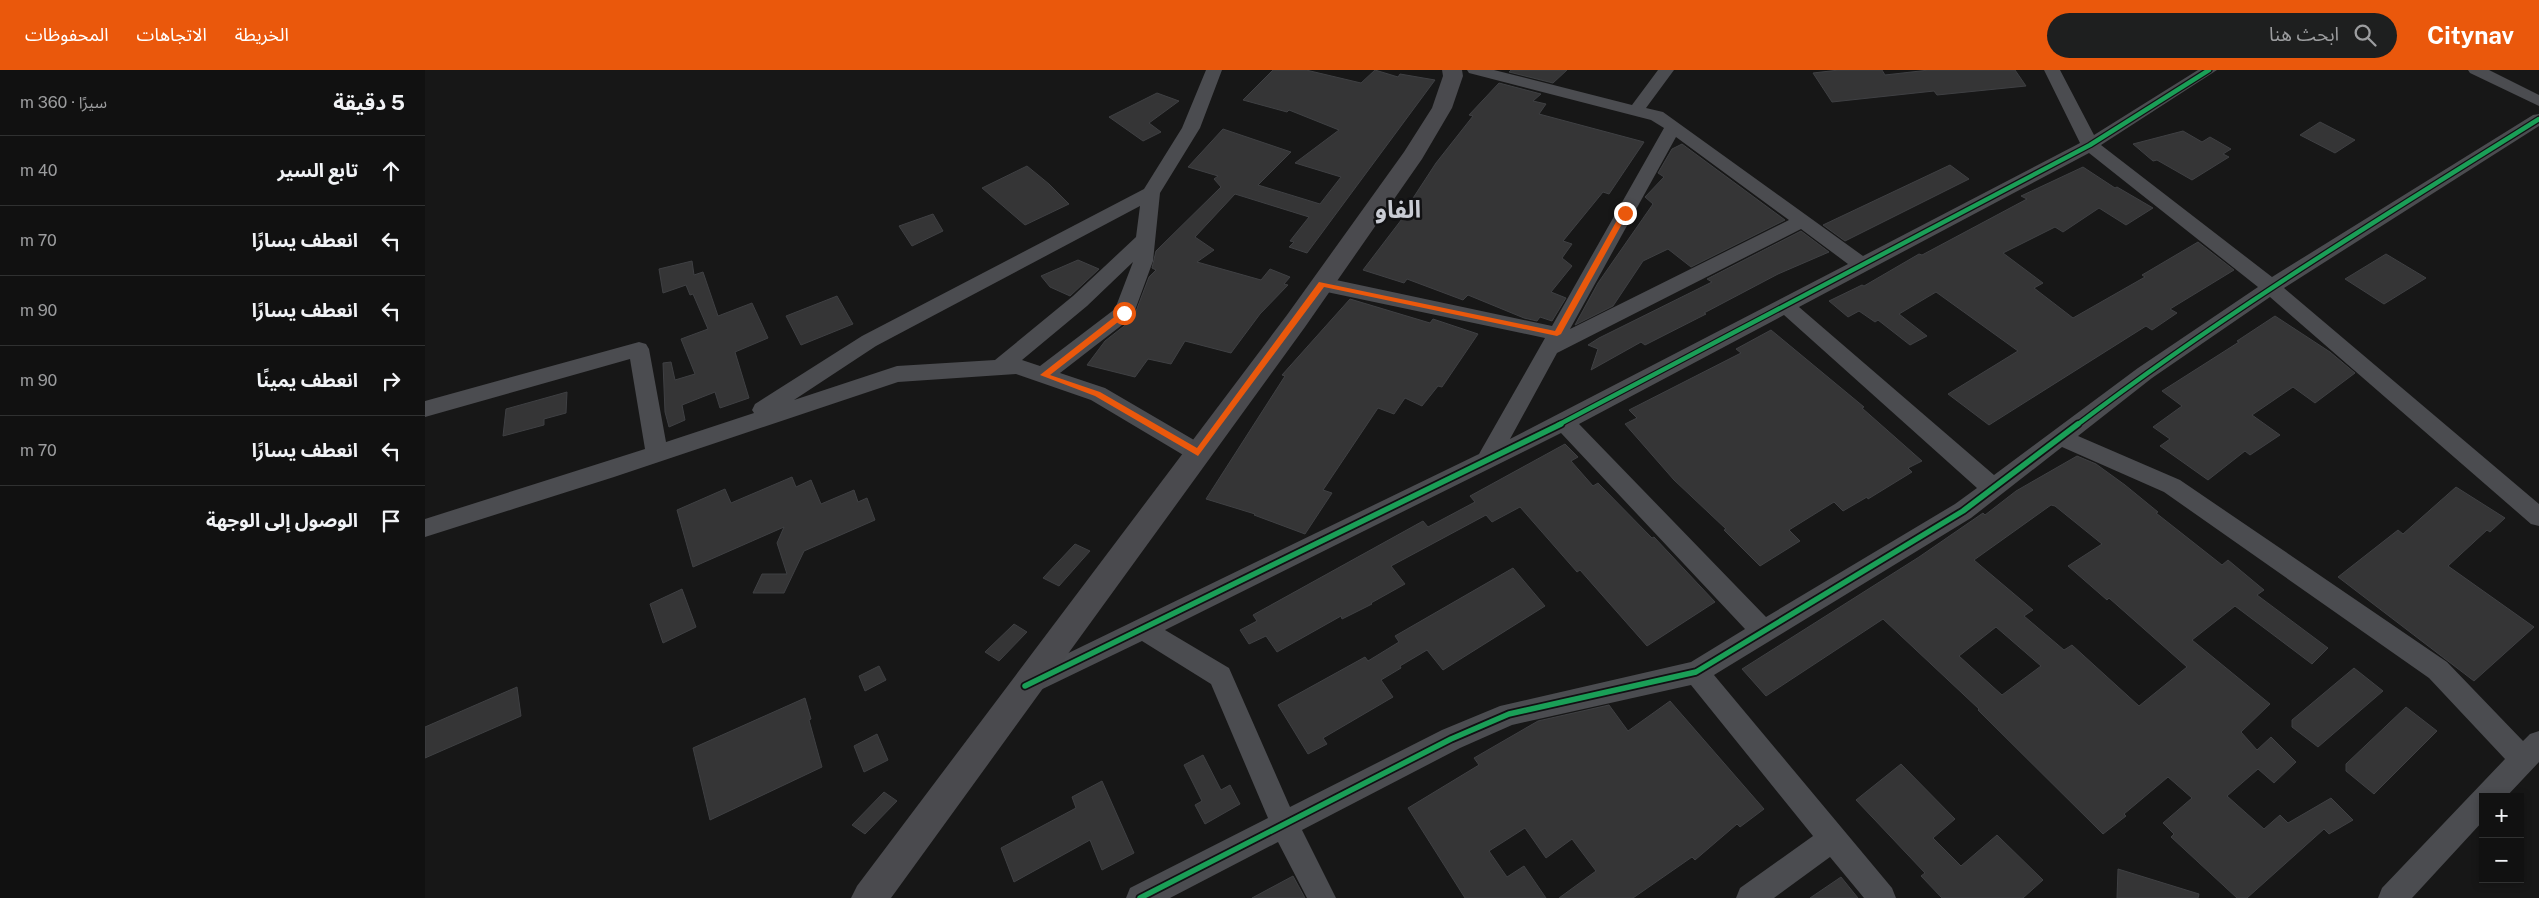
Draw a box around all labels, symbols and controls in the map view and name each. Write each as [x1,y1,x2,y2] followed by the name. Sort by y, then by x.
[2047,13,2397,58] search box
[2351,21,2379,49] icon: search
[2427,21,2514,49] text: Citynav
[2269,23,2339,45] text: ابحث هنا
[25,24,109,45] text: المحفوظات
[137,24,207,45] text: الاتجاهات
[235,24,289,45] text: الخريطة
[333,90,405,115] text: 5 دقيقة
[20,93,107,112] text: سيرًا · 360 m
[377,157,405,185] icon: ahead
[277,159,358,181] text: تابع السير
[20,161,58,180] text: 40 m
[1375,195,1421,224] district label: الفاو
[1614,202,1637,225] route end
[377,227,405,255] icon: left
[252,229,358,251] text: انعطف يسارًا
[20,231,57,250] text: 70 m
[377,297,405,325] icon: left
[252,299,358,321] text: انعطف يسارًا
[20,301,57,320] text: 90 m
[1113,302,1136,325] route start
[377,367,405,395] icon: right
[257,369,358,391] text: انعطف يمينًا
[20,371,57,390] text: 90 m
[377,437,405,465] icon: left
[252,439,358,461] text: انعطف يسارًا
[20,441,57,460] text: 70 m
[377,507,405,535] icon: arrive
[206,509,358,531] text: الوصول إلى الوجهة
[2479,793,2524,883] map controls
[2479,793,2524,838] button: +
[2479,838,2524,883] button: −

